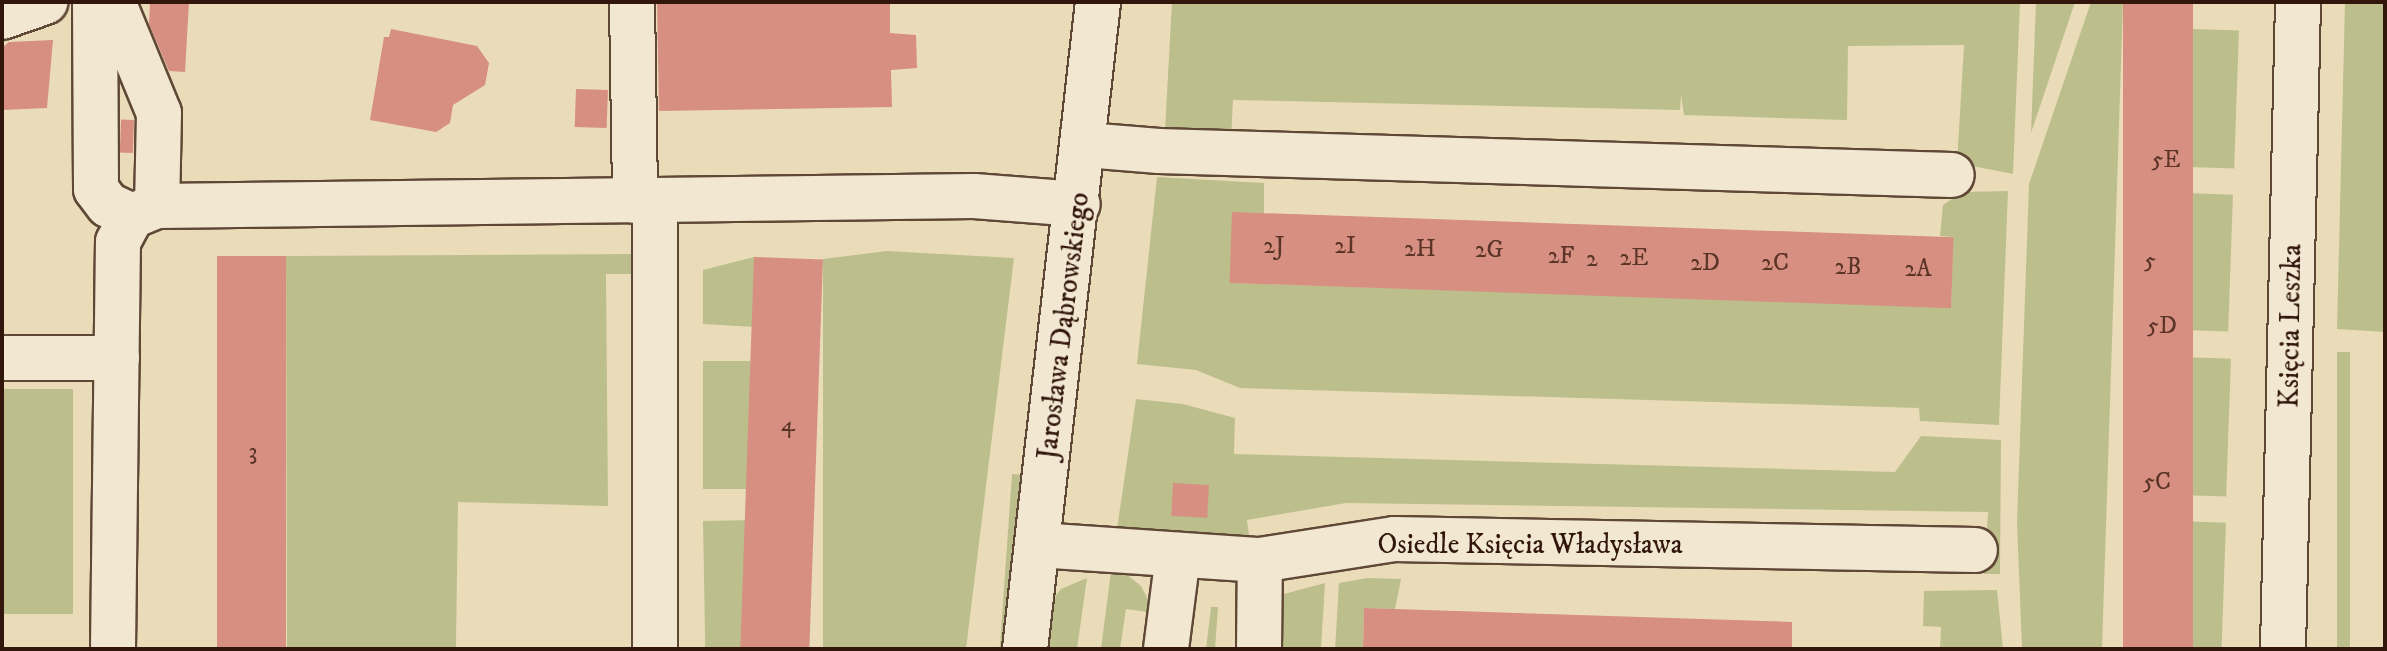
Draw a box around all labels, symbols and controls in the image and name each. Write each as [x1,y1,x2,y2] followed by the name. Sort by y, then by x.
[2152,147,2180,175] house number: 5E
[1031,191,1097,461] street label: Jarosława Dąbrowskiego
[1263,233,1285,261] house number: 2J
[1334,233,1356,261] house number: 2I
[1404,236,1436,264] house number: 2H
[1475,237,1503,265] house number: 2G
[1548,243,1574,271] house number: 2F
[2273,244,2309,408] street label: Księcia Leszka
[1620,245,1648,273] house number: 2E
[1586,246,1598,274] house number: 2
[2144,248,2156,276] house number: 5
[1690,250,1720,278] house number: 2D
[1761,250,1789,278] house number: 2C
[1835,254,1861,282] house number: 2B
[1904,256,1932,284] house number: 2A
[2147,313,2177,341] house number: 5D
[781,411,795,439] house number: 4
[249,439,257,467] house number: 3
[2143,469,2171,497] house number: 5C
[1377,528,1683,562] street label: Osiedle Księcia Władysława

